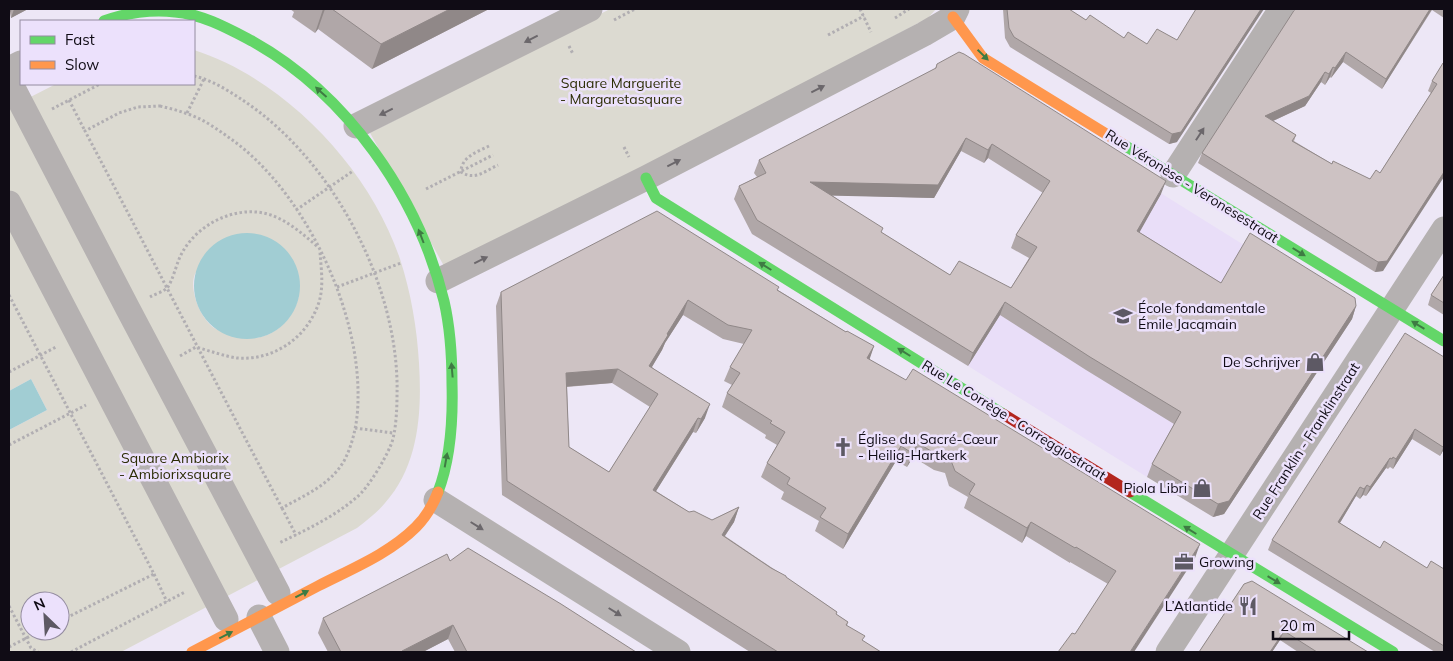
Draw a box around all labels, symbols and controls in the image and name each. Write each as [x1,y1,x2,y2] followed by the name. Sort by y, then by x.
[20,20,195,85] legend
[65,30,95,49] text: Fast
[524,35,538,43] one-way arrow
[977,49,989,61] one-way arrow
[65,55,99,74] text: Slow
[560,74,682,108] park label: Square Marguerite - Margaretasquare
[811,85,825,93] one-way arrow
[316,86,328,98] one-way arrow
[379,108,393,116] one-way arrow
[1102,125,1282,247] street label: Rue Véronèse - Veronesestraat
[1195,127,1204,141] one-way arrow
[666,159,681,167] one-way arrow
[416,229,424,243] one-way arrow
[1292,247,1305,256] one-way arrow
[474,256,489,264] one-way arrow
[759,262,772,271] one-way arrow
[1138,299,1265,333] place label: École fondamentale Émile Jacqmain
[1112,305,1134,327] school or university icon: École fondamentale Émile Jacqmain
[1412,321,1425,330] one-way arrow
[897,347,910,357] one-way arrow
[1304,351,1326,373] shop icon: De Schrijver
[1223,353,1301,371] place label: De Schrijver
[919,356,1109,484] street label: Rue Le Corrège - Correggiostraat
[1248,359,1364,523] street label: Rue Franklin - Franklinstraat
[448,361,456,377] one-way arrow
[858,430,999,464] place label: Église du Sacré-Cœur - Heilig-Hartkerk
[832,436,854,458] church icon: Église du Sacré-Cœur - Heilig-Hartkerk
[119,449,231,483] park label: Square Ambiorix - Ambiorixsquare
[443,451,451,467] one-way arrow
[1191,477,1213,499] shop icon: Piola Libri
[1123,479,1187,497] place label: Piola Libri
[471,521,484,530] one-way arrow
[1184,525,1197,534] one-way arrow
[1173,551,1195,573] office icon: Growing
[1199,553,1254,571] place label: Growing
[1268,575,1281,584] one-way arrow
[294,590,309,598] one-way arrow
[20,591,70,641] north arrow
[31,594,48,615] text: N
[1237,595,1259,617] restaurant icon: L’Atlantide
[1165,597,1233,615] place label: L’Atlantide
[608,608,621,617] one-way arrow
[1273,608,1349,640] scale bar
[1280,616,1315,635] text: 20 m
[219,631,233,639] one-way arrow

